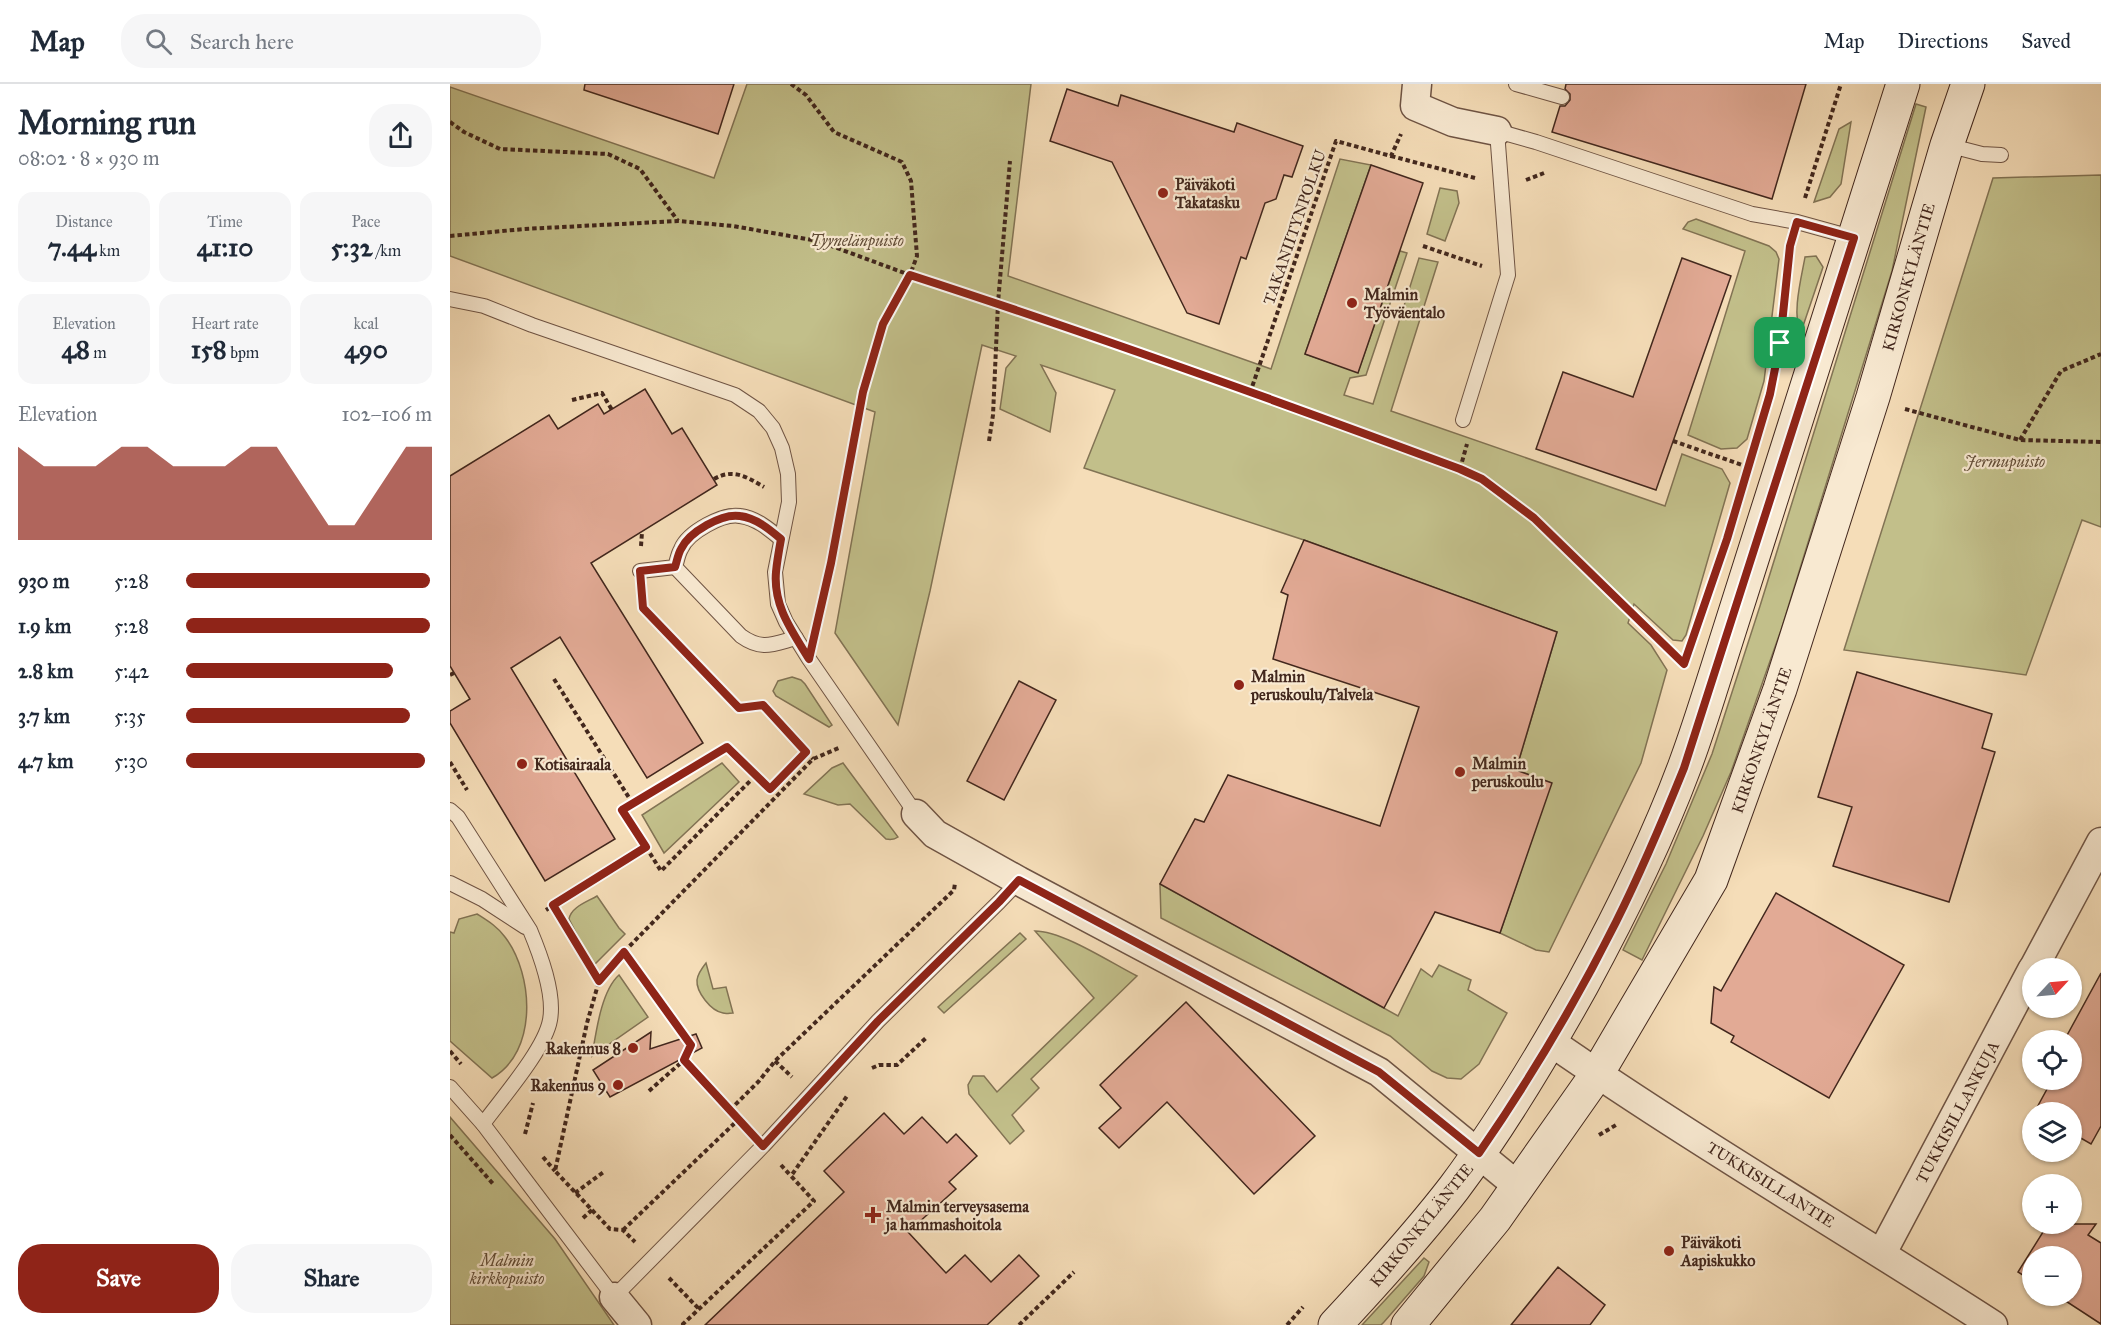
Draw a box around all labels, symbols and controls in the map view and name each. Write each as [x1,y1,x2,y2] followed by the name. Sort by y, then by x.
[121,14,541,68] search box
[30,24,85,59] text: Map
[142,25,175,58] icon: search
[190,28,294,55] text: Search here
[1824,28,1865,54] text: Map
[1898,28,1988,54] text: Directions
[2021,28,2071,54] text: Saved
[18,103,196,143] text: Morning run
[369,104,432,167] button: share
[18,146,160,170] text: 08:02 · 8 × 930 m
[1259,147,1330,307] street label: TAKANIITYNPOLKU
[1174,175,1241,212] place label: Päiväkoti Takatasku
[1156,186,1170,200] marker: Päiväkoti Takatasku
[1877,201,1939,353] street label: KIRKONKYLÄNTIE
[55,212,113,231] text: Distance
[207,212,243,231] text: Time
[351,212,381,231] text: Pace
[48,231,96,263] text: 7.44
[197,231,253,263] text: 41:10
[331,231,373,263] text: 5:32
[810,231,904,251] park label: Tyynelänpuisto
[96,241,120,260] text: km
[373,241,401,260] text: /km
[1363,285,1445,323] place label: Malmin Työväentalo
[1345,296,1359,310] marker: Malmin Työväentalo
[52,314,116,333] text: Elevation
[191,314,259,333] text: Heart rate
[353,314,379,333] text: kcal
[1754,317,1805,368] pin
[1763,326,1796,359] icon: arrive
[61,333,90,365] text: 48
[191,333,227,365] text: 158
[344,333,388,365] text: 490
[90,343,107,362] text: m
[227,343,259,362] text: bpm
[18,402,97,426] text: Elevation
[341,402,432,426] text: 102–106 m
[1964,452,2045,472] park label: Jermupuisto
[18,569,70,593] text: 930 m
[114,569,149,593] text: 5:28
[18,614,71,638] text: 1.9 km
[114,614,149,638] text: 5:28
[18,659,73,683] text: 2.8 km
[114,659,149,683] text: 5:42
[1727,664,1795,816] street label: KIRKONKYLÄNTIE
[1250,667,1374,705] place label: Malmin peruskoulu/Talvela
[1232,678,1246,692] marker: Malmin peruskoulu/Talvela
[18,704,70,728] text: 3.7 km
[114,704,146,728] text: 5:35
[18,749,74,773] text: 4.7 km
[114,749,148,773] text: 5:30
[1471,754,1544,792] place label: Malmin peruskoulu
[534,755,612,774] place label: Kotisairaala
[515,757,529,771] marker: Kotisairaala
[1453,765,1467,779] marker: Malmin peruskoulu
[2022,958,2082,1018] north arrow
[2022,958,2082,1306] map controls
[2022,1030,2082,1090] button: locate
[1912,1038,2004,1187] street label: TUKKISILLANKUJA
[545,1039,621,1058] place label: Rakennus 8
[626,1041,640,1055] marker: Rakennus 8
[530,1076,606,1096] place label: Rakennus 9
[611,1078,625,1092] marker: Rakennus 9
[2022,1102,2082,1162] button: layers
[1703,1137,1838,1231] street label: TUKKISILLANTIE
[1365,1159,1477,1291] street label: KIRKONKYLÄNTIE
[2022,1174,2082,1234] button: +
[883,1197,1030,1235] place label: Malmin terveysasema ja hammashoitola
[864,1206,882,1224] marker: Malmin terveysasema ja hammashoitola
[1680,1233,1756,1271] place label: Päiväkoti Aapiskukko
[18,1244,219,1313] button: Save
[231,1244,432,1313] button: Share
[1662,1244,1676,1258] marker: Päiväkoti Aapiskukko
[2022,1246,2082,1306] button: −
[469,1251,544,1289] park label: Malmin kirkkopuisto

